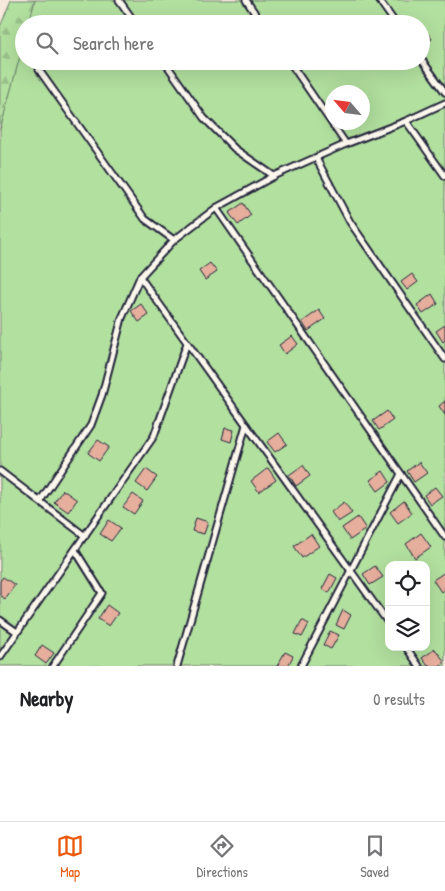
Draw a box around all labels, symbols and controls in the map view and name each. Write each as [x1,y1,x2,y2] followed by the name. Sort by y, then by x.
[15,15,430,70] search box
[33,29,61,57] icon: search
[73,30,154,56] text: Search here
[325,85,370,130] north arrow
[385,561,430,651] map controls
[385,561,430,606] button: locate
[385,606,430,651] button: layers
[20,684,73,713] text: Nearby
[373,688,425,710] text: 0 results
[56,832,84,881] tab: Map
[196,832,248,881] tab: Directions
[360,832,389,881] tab: Saved

